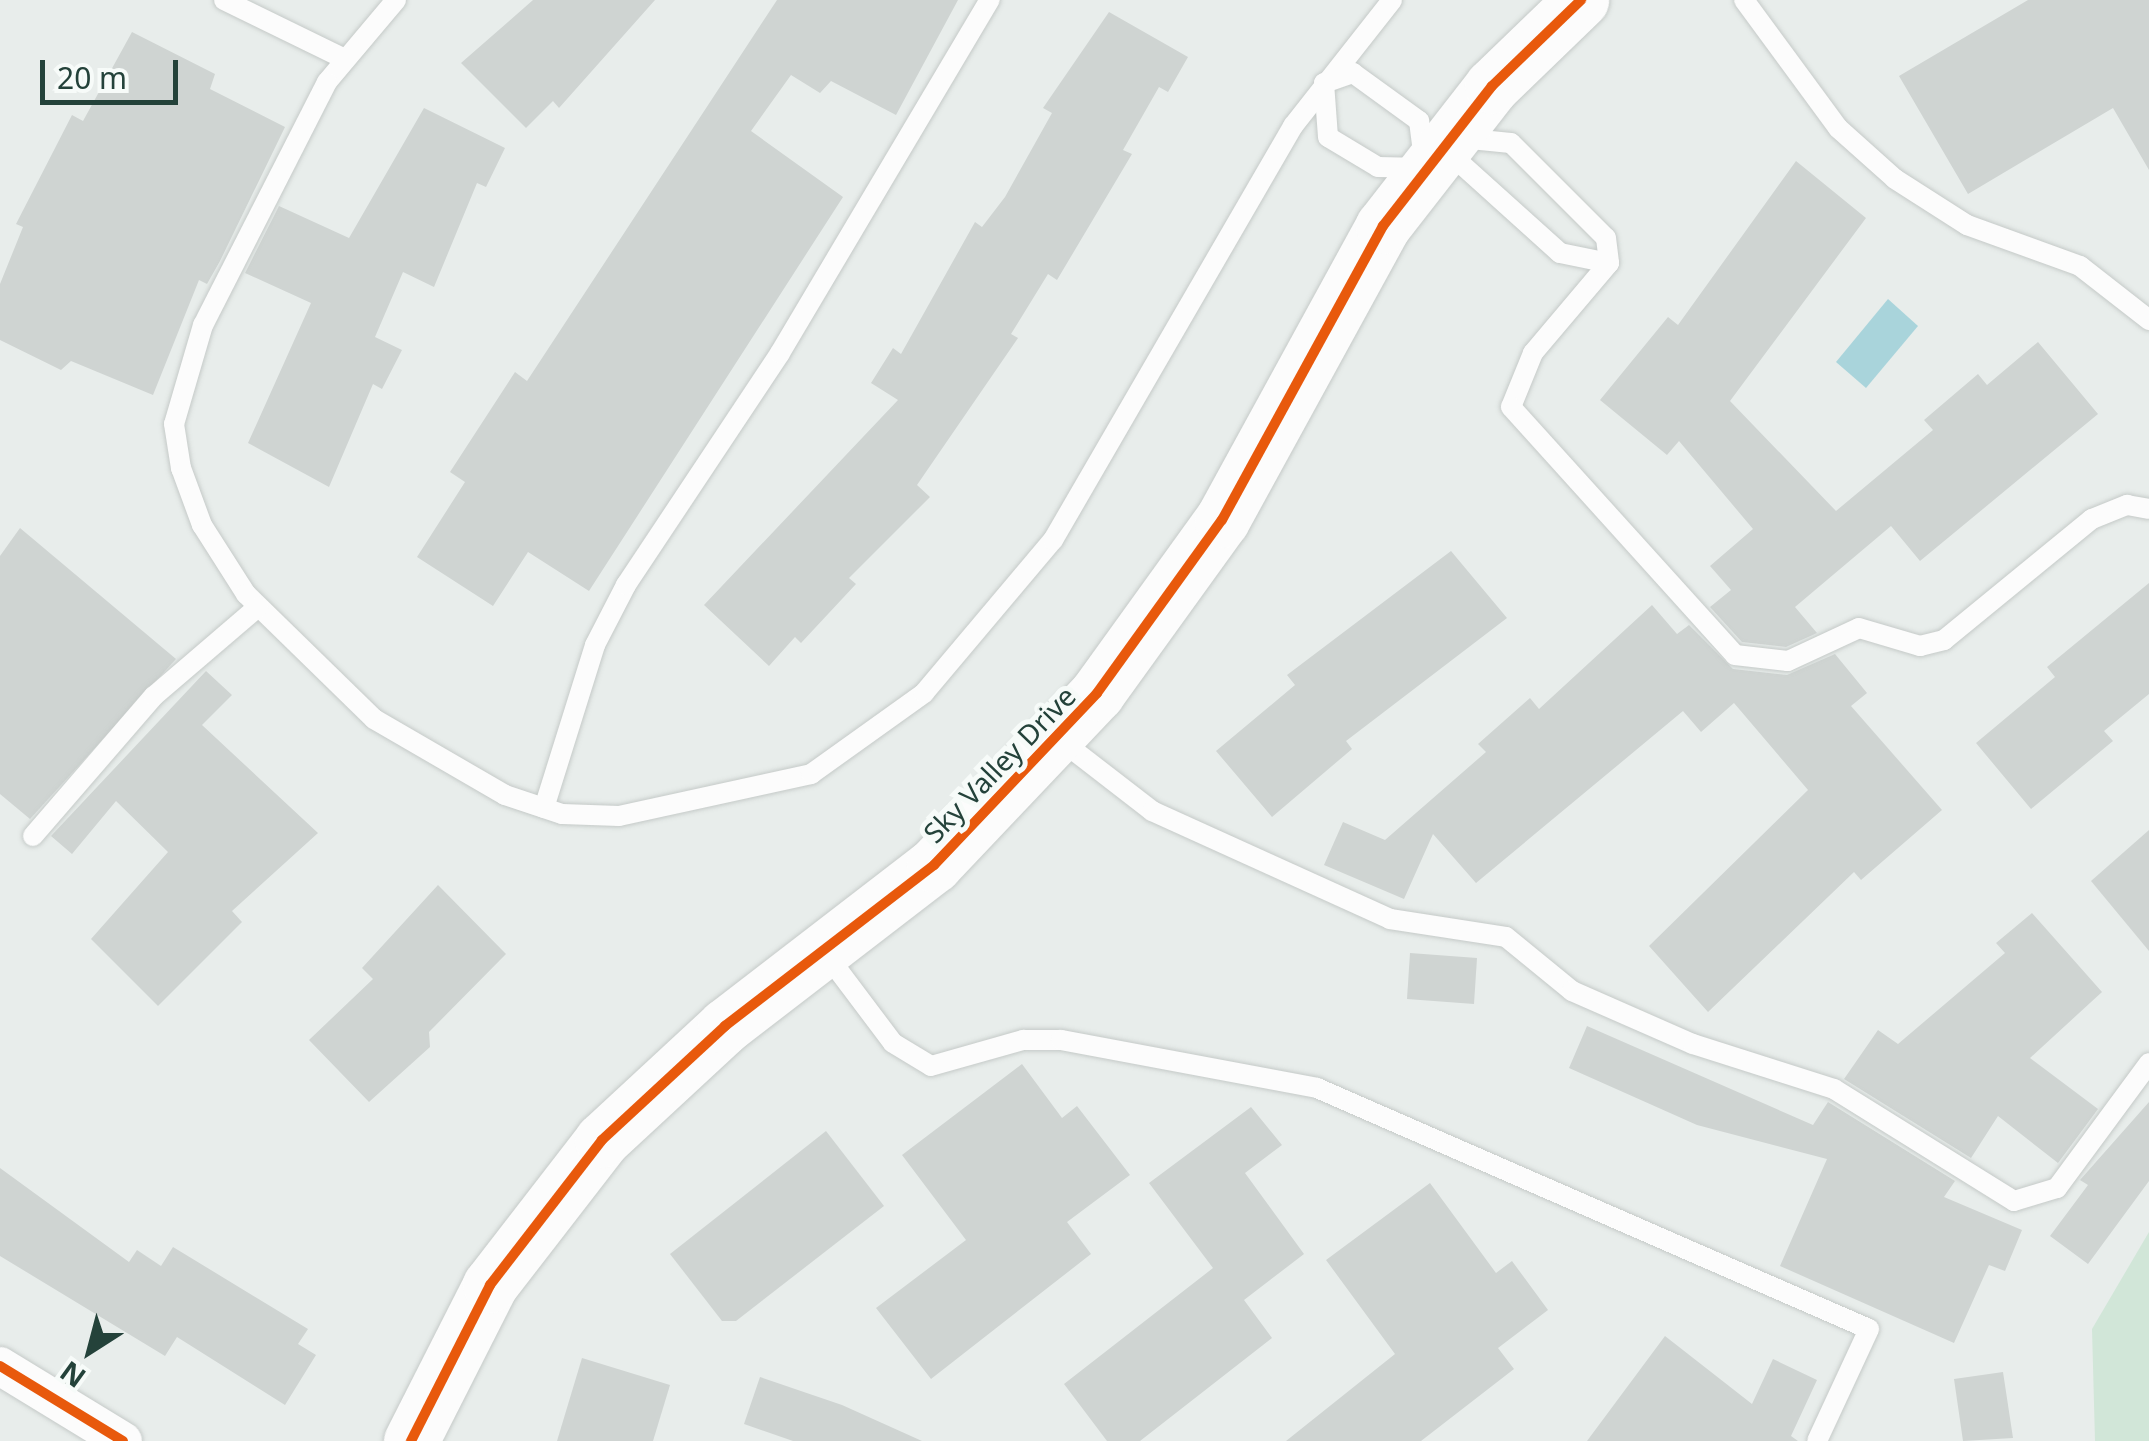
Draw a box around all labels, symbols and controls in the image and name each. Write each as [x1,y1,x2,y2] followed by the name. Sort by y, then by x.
[45,40,182,102] scale bar
[57,57,127,98] text: 20 m
[916,679,1082,849] street label: Sky Valley Drive
[40,1301,140,1401] north arrow
[52,1353,93,1397] text: N

